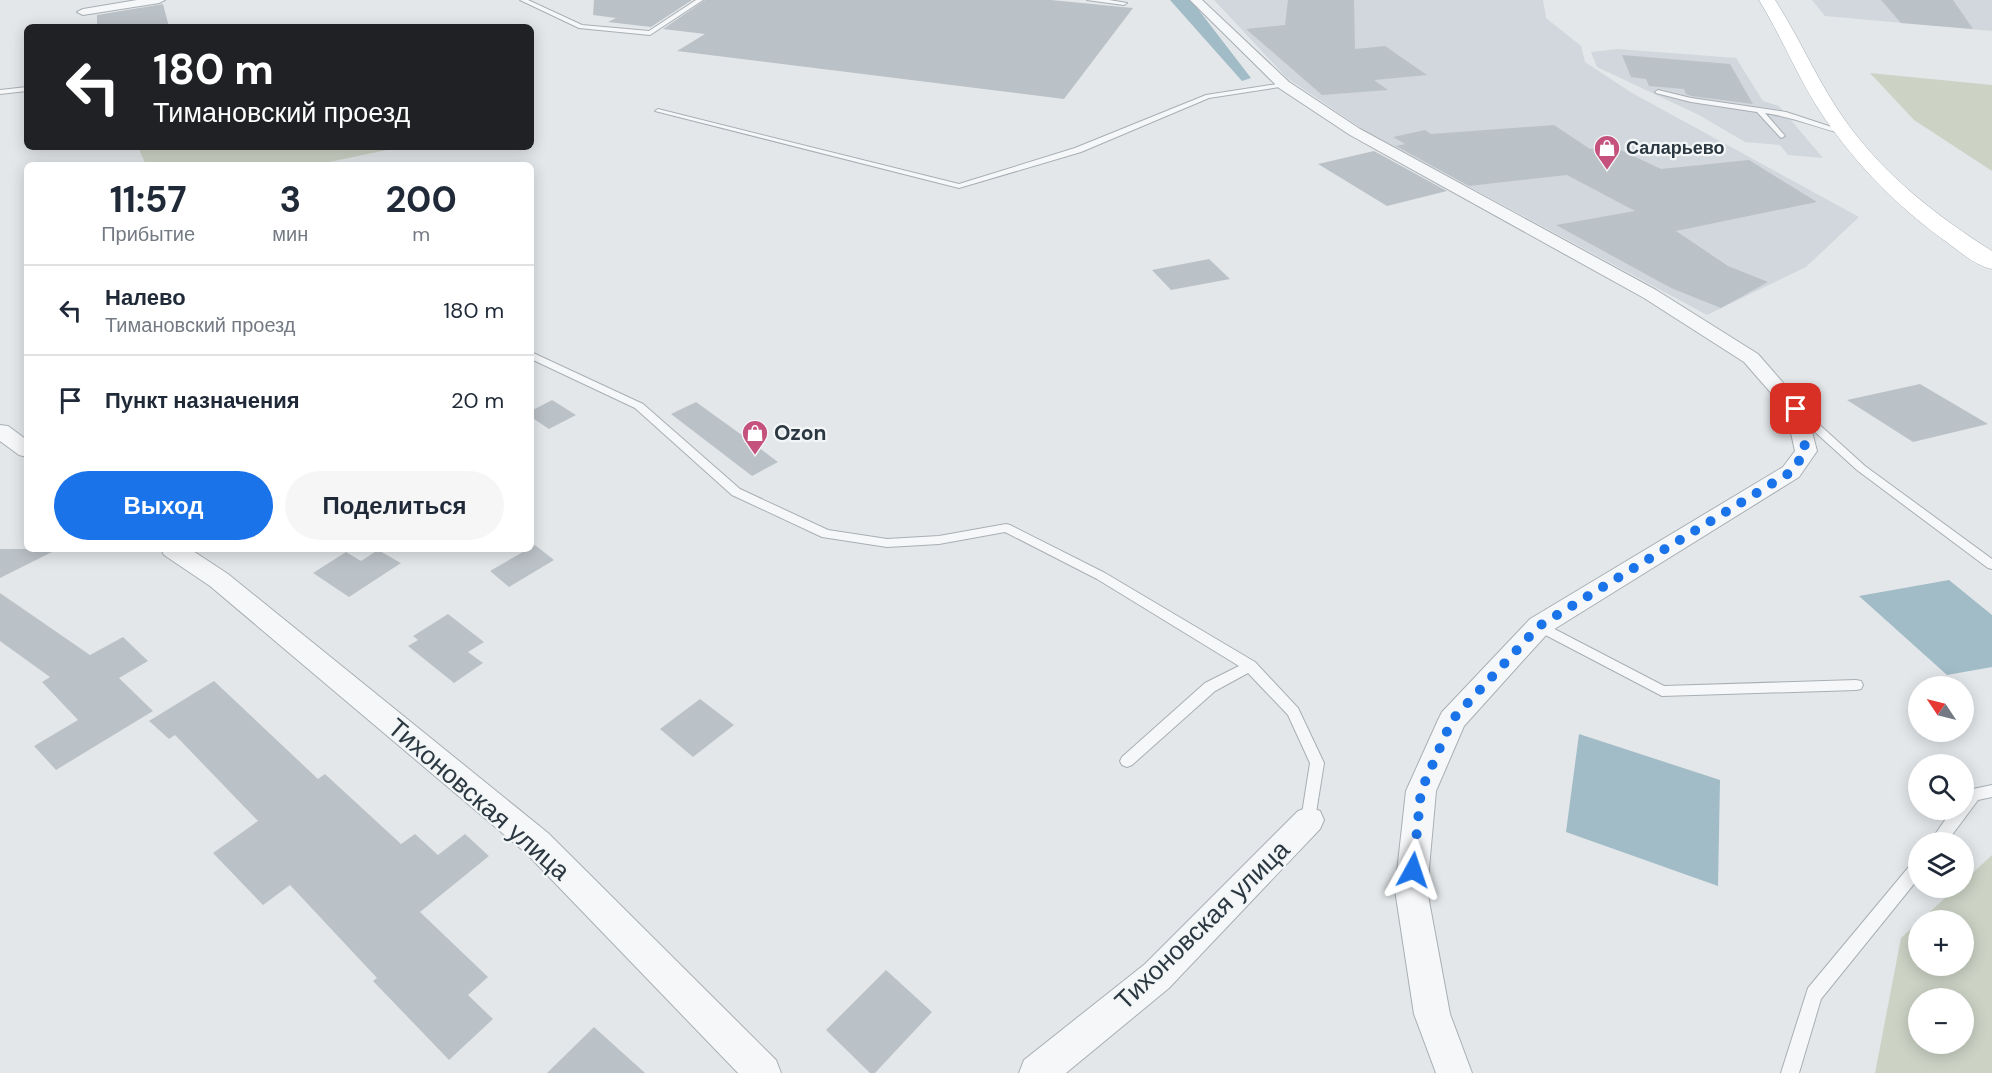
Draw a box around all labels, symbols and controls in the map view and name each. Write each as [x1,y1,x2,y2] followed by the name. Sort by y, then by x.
[153,42,274,97] text: 180 m
[54,48,132,126] icon: left
[153,95,410,130] text: Тимановский проезд
[1592,133,1622,171] shop icon: Саларьево
[1626,136,1725,160] place label: Саларьево
[110,176,187,223] text: 11:57
[279,176,301,223] text: 3
[386,176,457,223] text: 200
[101,221,195,247] text: Прибытие
[272,221,308,247] text: мин
[412,221,430,247] text: m
[105,283,186,312] text: Налево
[54,294,87,327] icon: left
[443,296,504,325] text: 180 m
[105,312,296,338] text: Тимановский проезд
[1770,383,1821,434] pin
[54,384,87,417] icon: arrive
[105,386,300,415] text: Пункт назначения
[451,386,504,415] text: 20 m
[1779,392,1812,425] icon: arrive
[740,418,770,456] shop icon: Ozon
[774,419,827,447] place label: Ozon
[54,471,273,540] button: Выход
[285,471,504,540] button: Поделиться
[1908,676,1974,742] north arrow
[1908,676,1974,1054] map controls
[381,711,578,888] street label: Тихоновская улица
[1908,754,1974,820] button: search
[1107,832,1297,1017] street label: Тихоновская улица
[1908,832,1974,898] button: layers
[1381,838,1445,902] position arrow
[1908,910,1974,976] button: +
[1908,988,1974,1054] button: −

